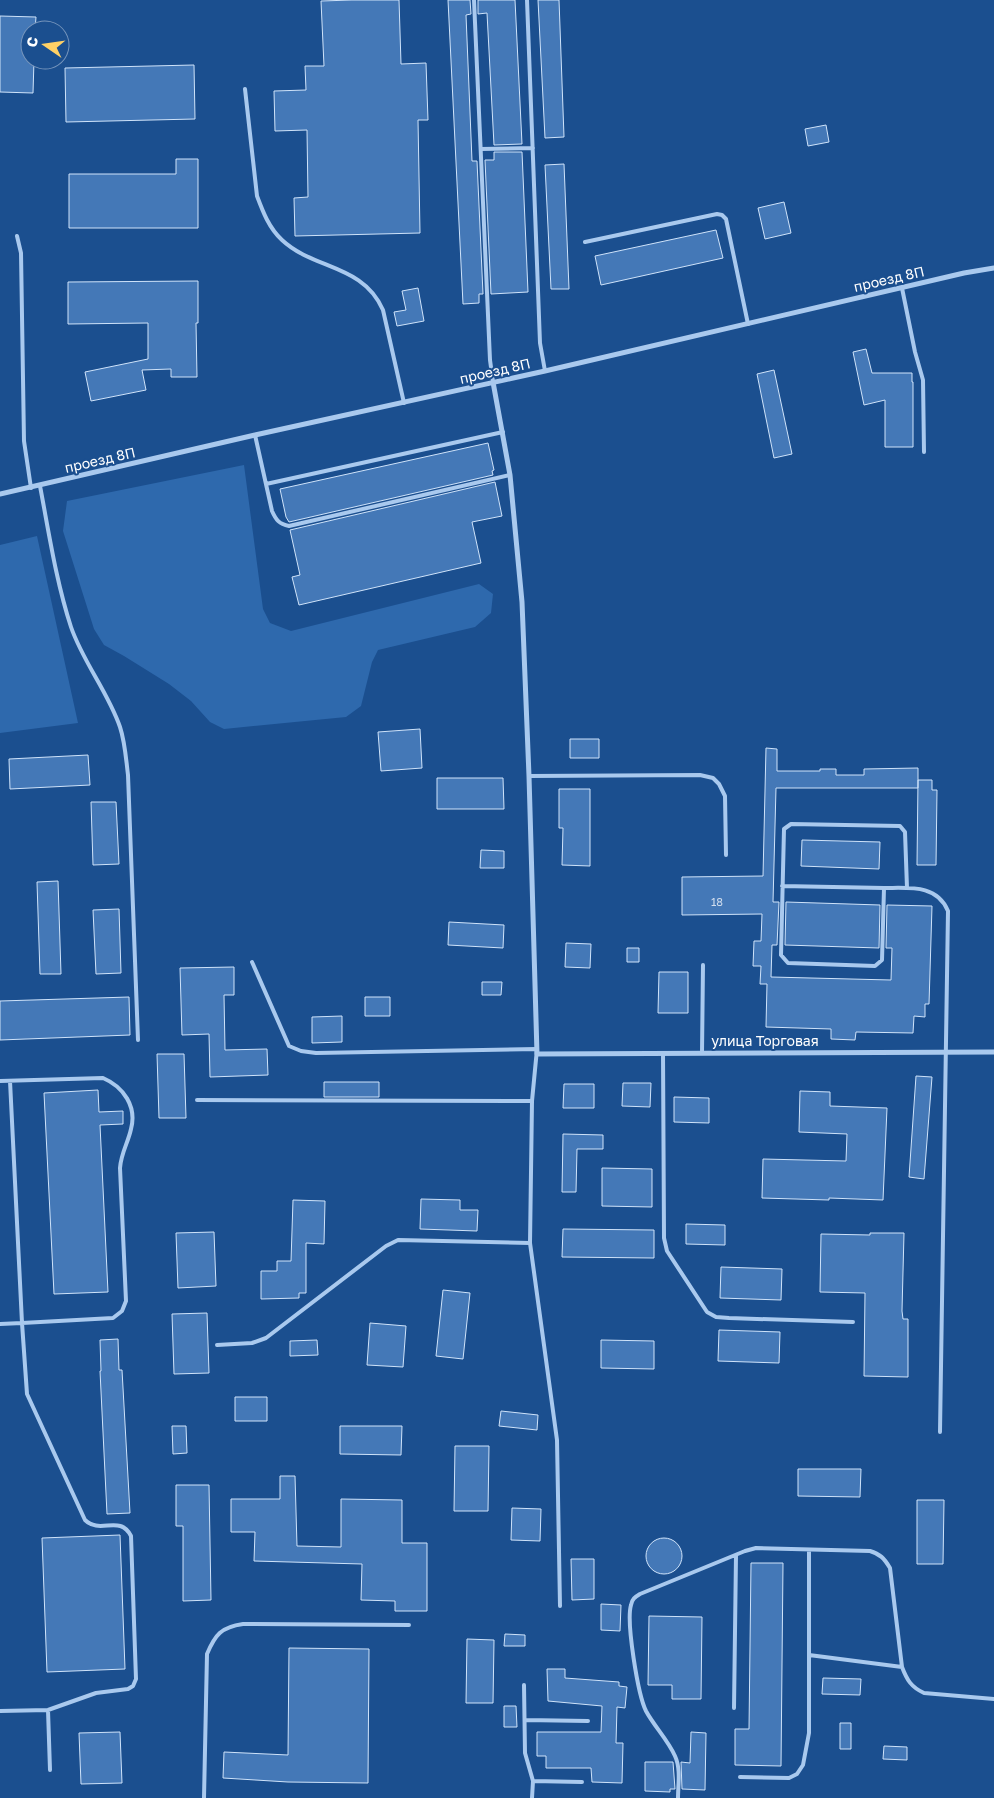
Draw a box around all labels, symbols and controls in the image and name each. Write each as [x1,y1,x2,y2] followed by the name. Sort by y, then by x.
[20,20,70,70] north arrow
[22,35,41,49] text: С
[852,262,926,295] street label: проезд 8П
[458,354,532,387] street label: проезд 8П
[63,443,137,476] street label: проезд 8П
[711,895,723,908] house number: 18
[711,1032,819,1049] street label: улица Торговая

